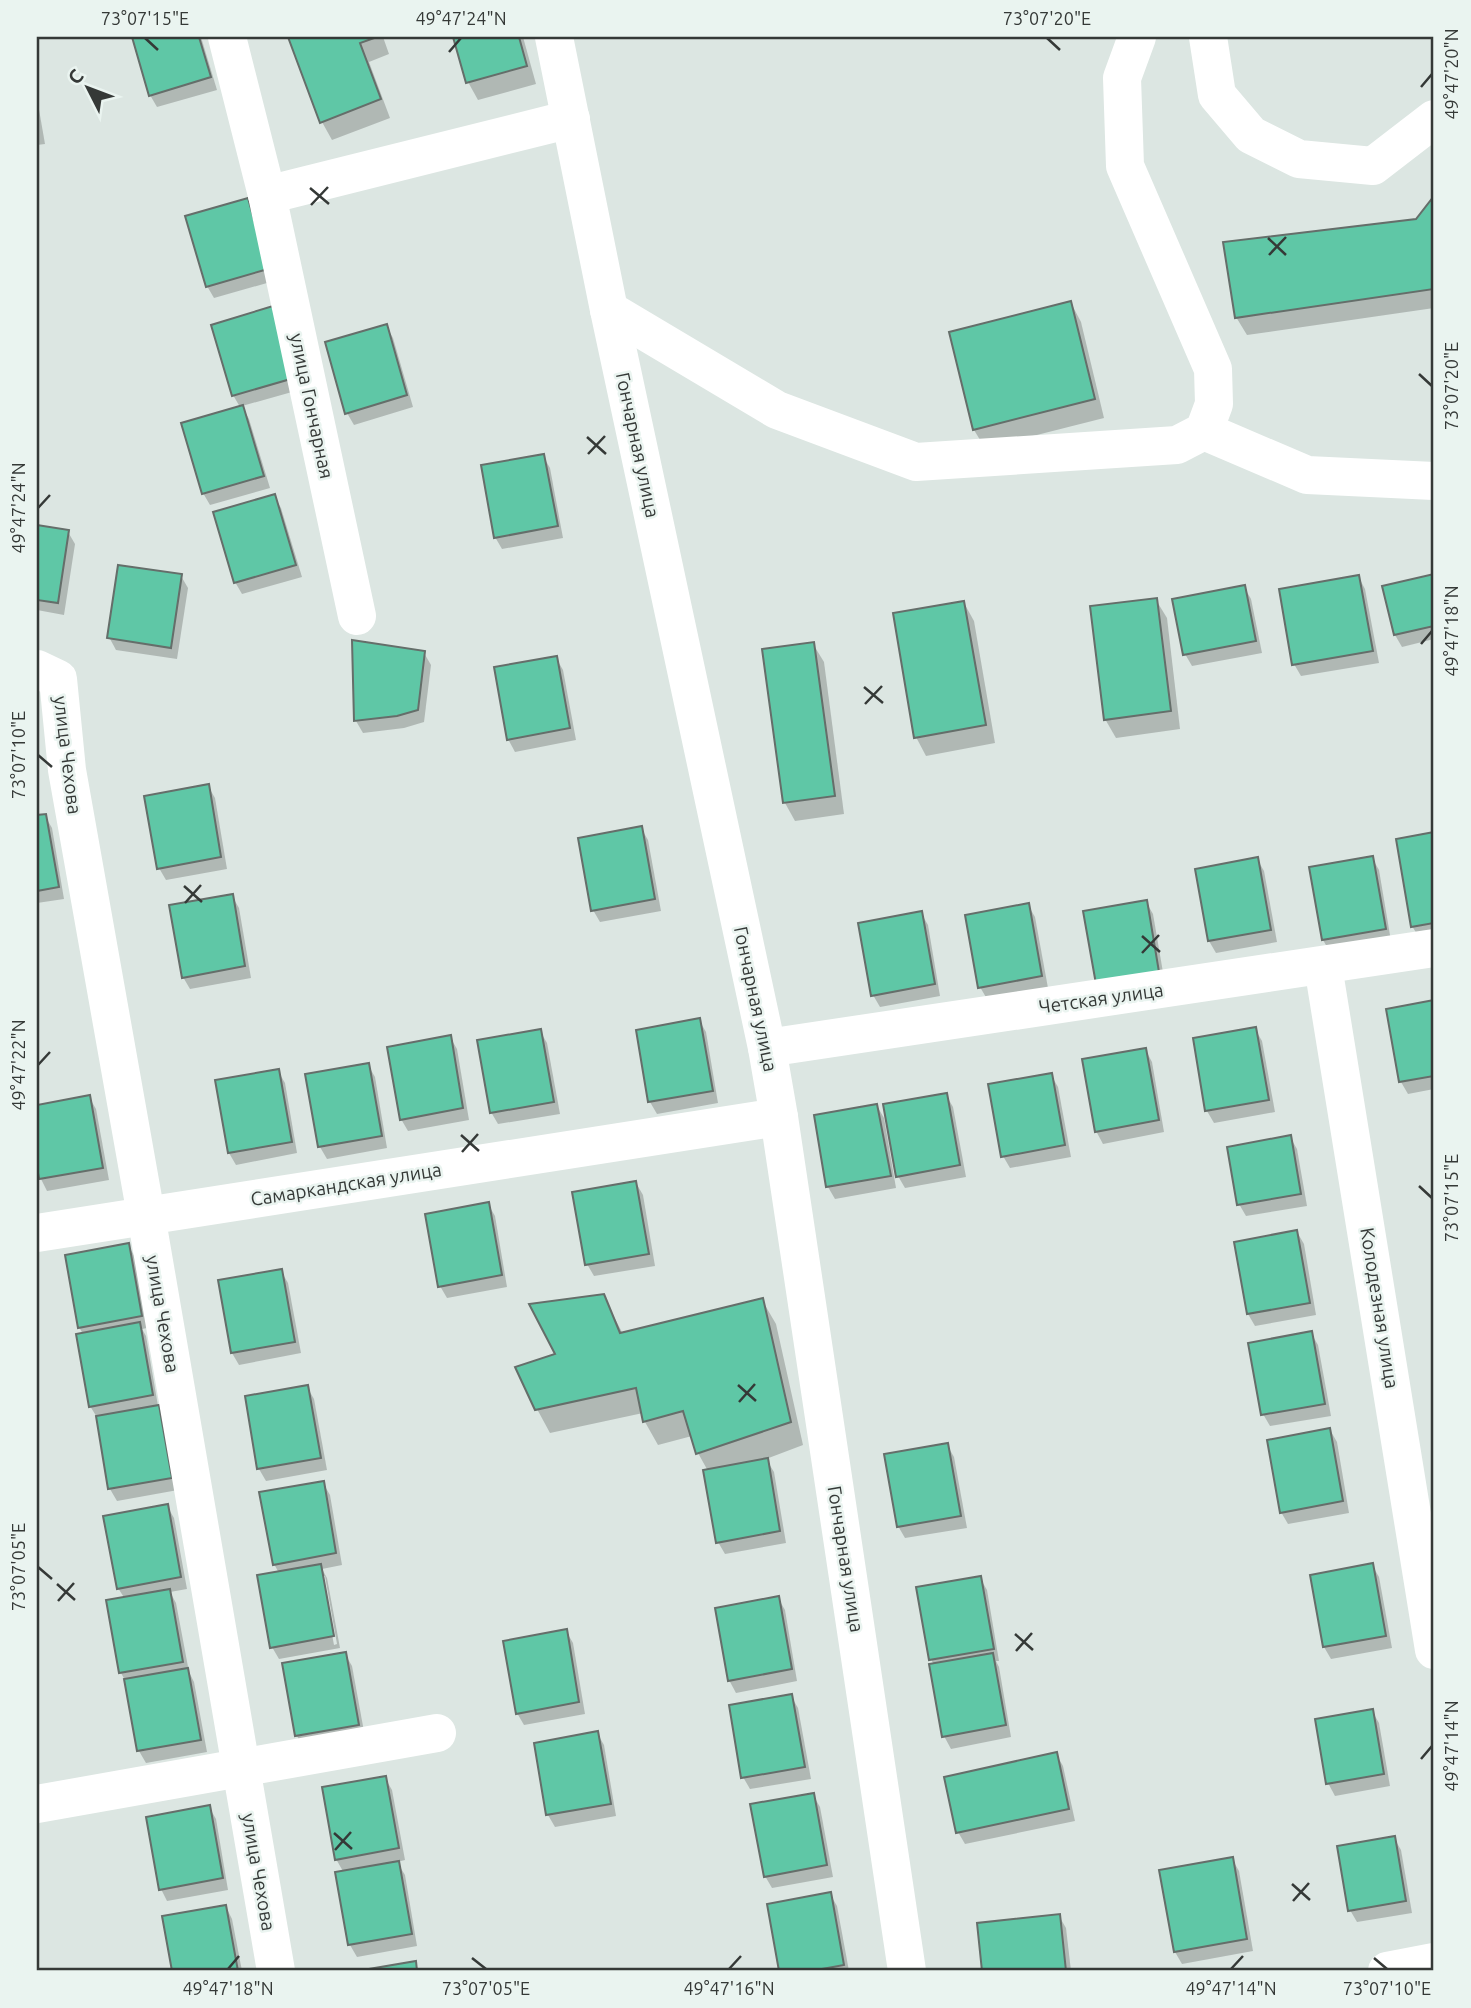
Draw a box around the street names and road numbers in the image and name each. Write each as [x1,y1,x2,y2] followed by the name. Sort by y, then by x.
[286,331,338,481] street label: улица Гончарная
[612,370,664,520] street label: Гончарная улица
[50,694,86,816] street label: улица Чехова
[730,924,782,1074] street label: Гончарная улица
[1037,978,1165,1018] street label: Четская улица
[249,1158,443,1210] street label: Самаркандская улица
[1356,1226,1404,1390] street label: Колодезная улица
[142,1253,184,1375] street label: улица Чехова
[824,1484,868,1634] street label: Гончарная улица
[238,1811,280,1933] street label: улица Чехова

